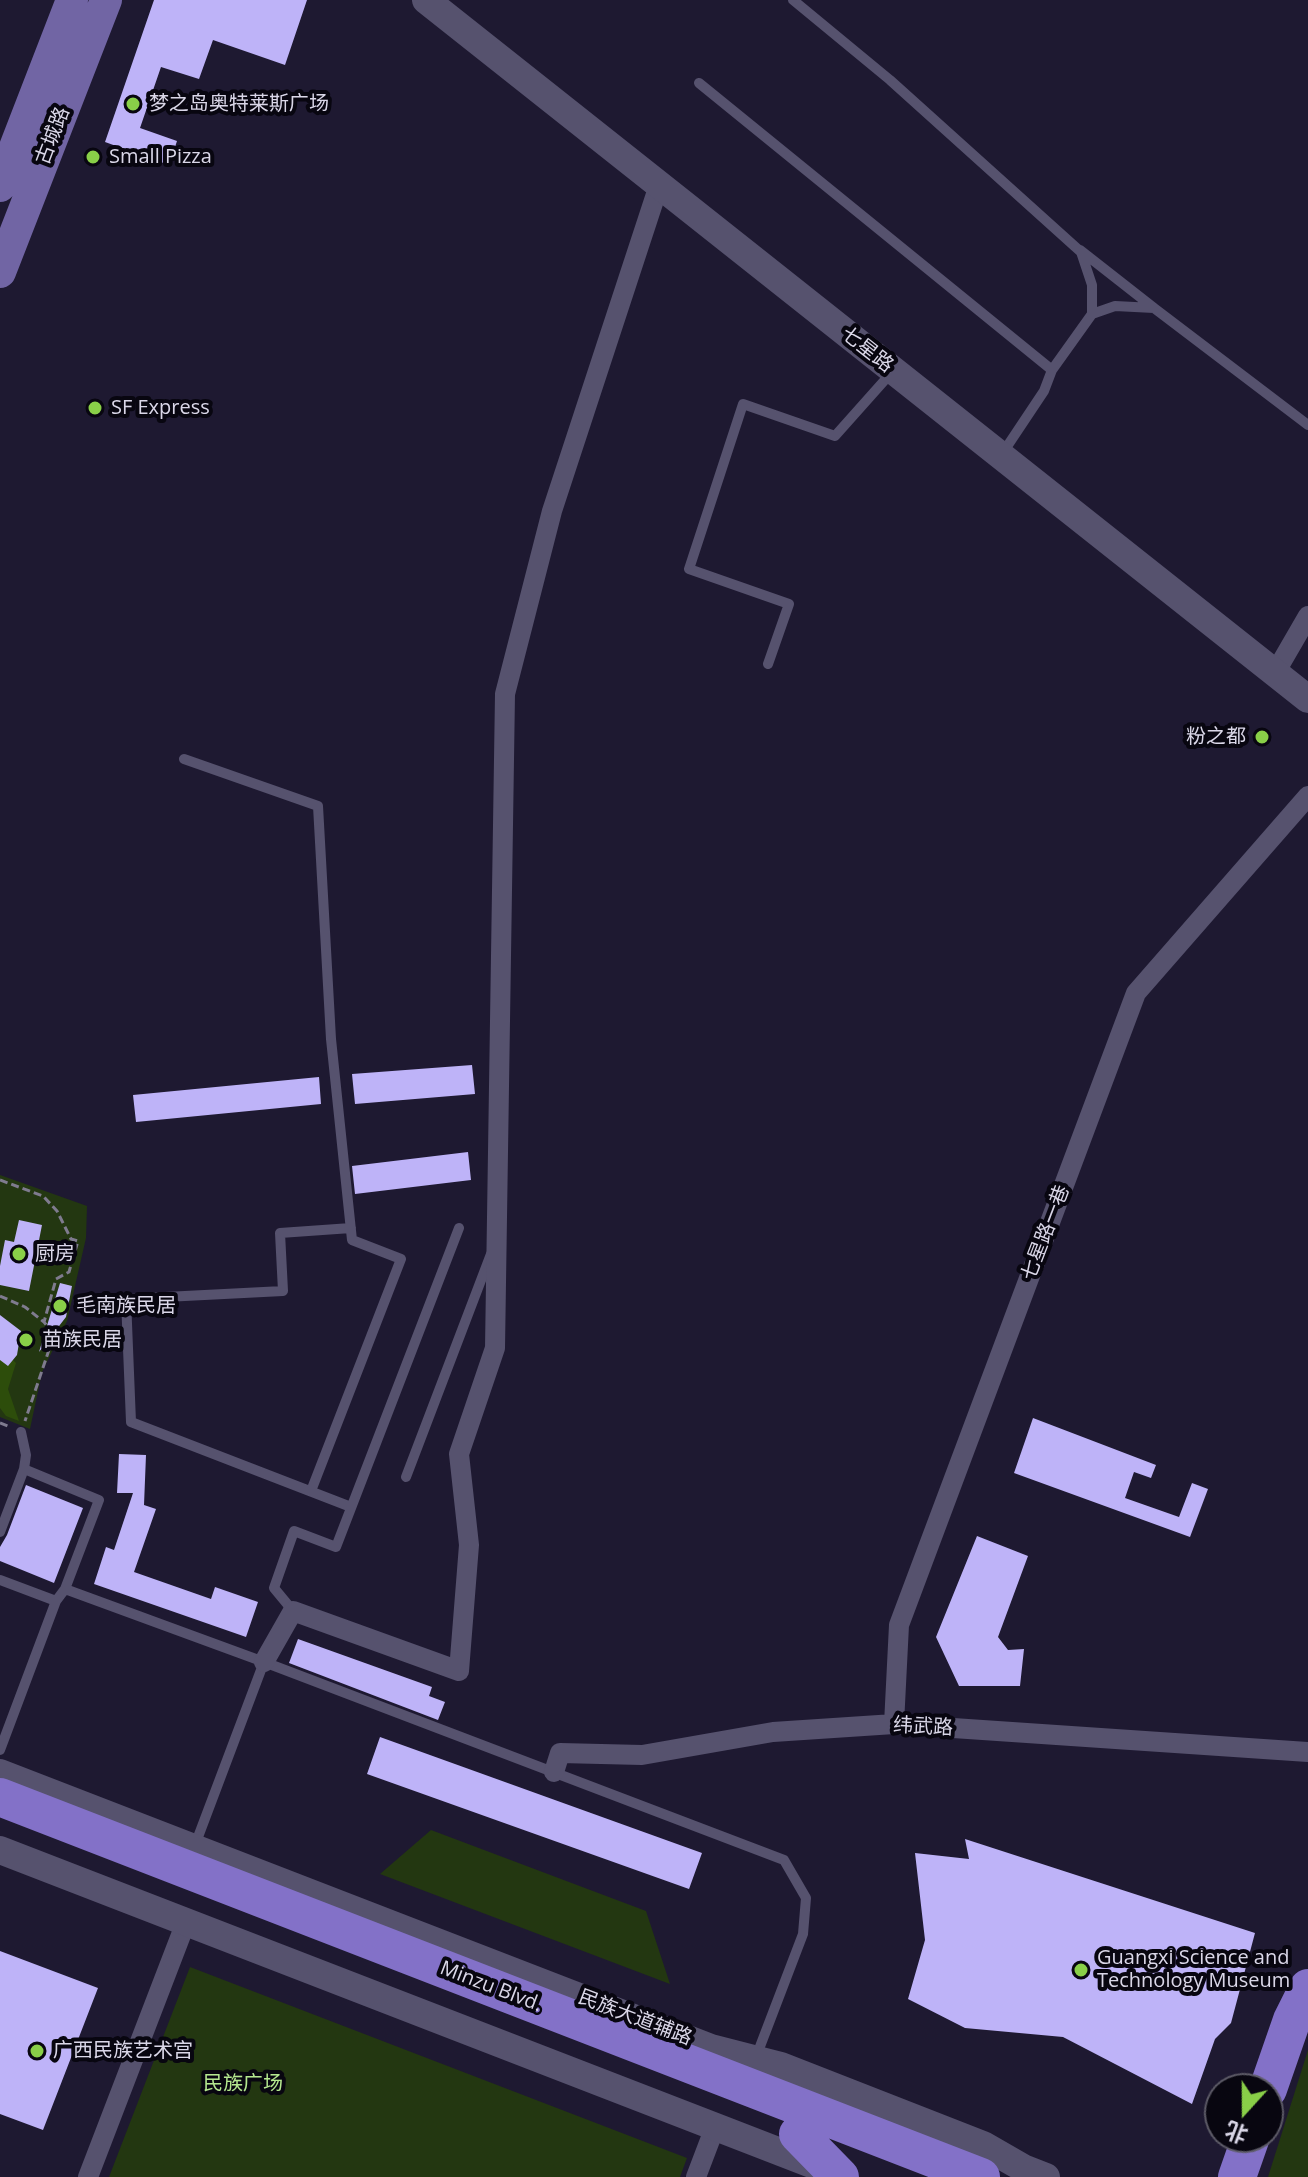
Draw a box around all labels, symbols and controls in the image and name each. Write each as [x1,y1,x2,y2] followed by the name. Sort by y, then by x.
[149,92,329,116] place label: 梦之岛奥特莱斯广场
[124,95,142,113] marker: 梦之岛奥特莱斯广场
[31,104,75,168] street label: 古城路
[109,145,212,169] place label: Small Pizza
[84,148,102,166] marker: Small Pizza
[836,322,898,378] street label: 七星路
[111,396,210,420] place label: SF Express
[86,399,104,417] marker: SF Express
[1186,725,1246,749] place label: 粉之都
[1253,728,1271,746] marker: 粉之都
[1017,1182,1075,1284] street label: 七星路一巷
[35,1242,75,1266] place label: 厨房
[10,1245,28,1263] marker: 厨房
[76,1294,176,1318] place label: 毛南族民居
[51,1297,69,1315] marker: 毛南族民居
[42,1328,122,1352] place label: 苗族民居
[17,1331,35,1349] marker: 苗族民居
[892,1713,954,1741] street label: 纬武路
[1097,1946,1290,1993] place label: Guangxi Science and Technology Museum
[436,1957,546,2017] street label: Minzu Blvd.
[1072,1961,1090,1979] marker: Guangxi Science and Technology Museum
[575,1985,695,2051] street label: 民族大道辅路
[53,2039,193,2063] place label: 广西民族艺术宫
[28,2042,46,2060] marker: 广西民族艺术宫
[203,2072,283,2096] park label: 民族广场
[1204,2073,1284,2153] north arrow
[1220,2116,1252,2151] text: 北

